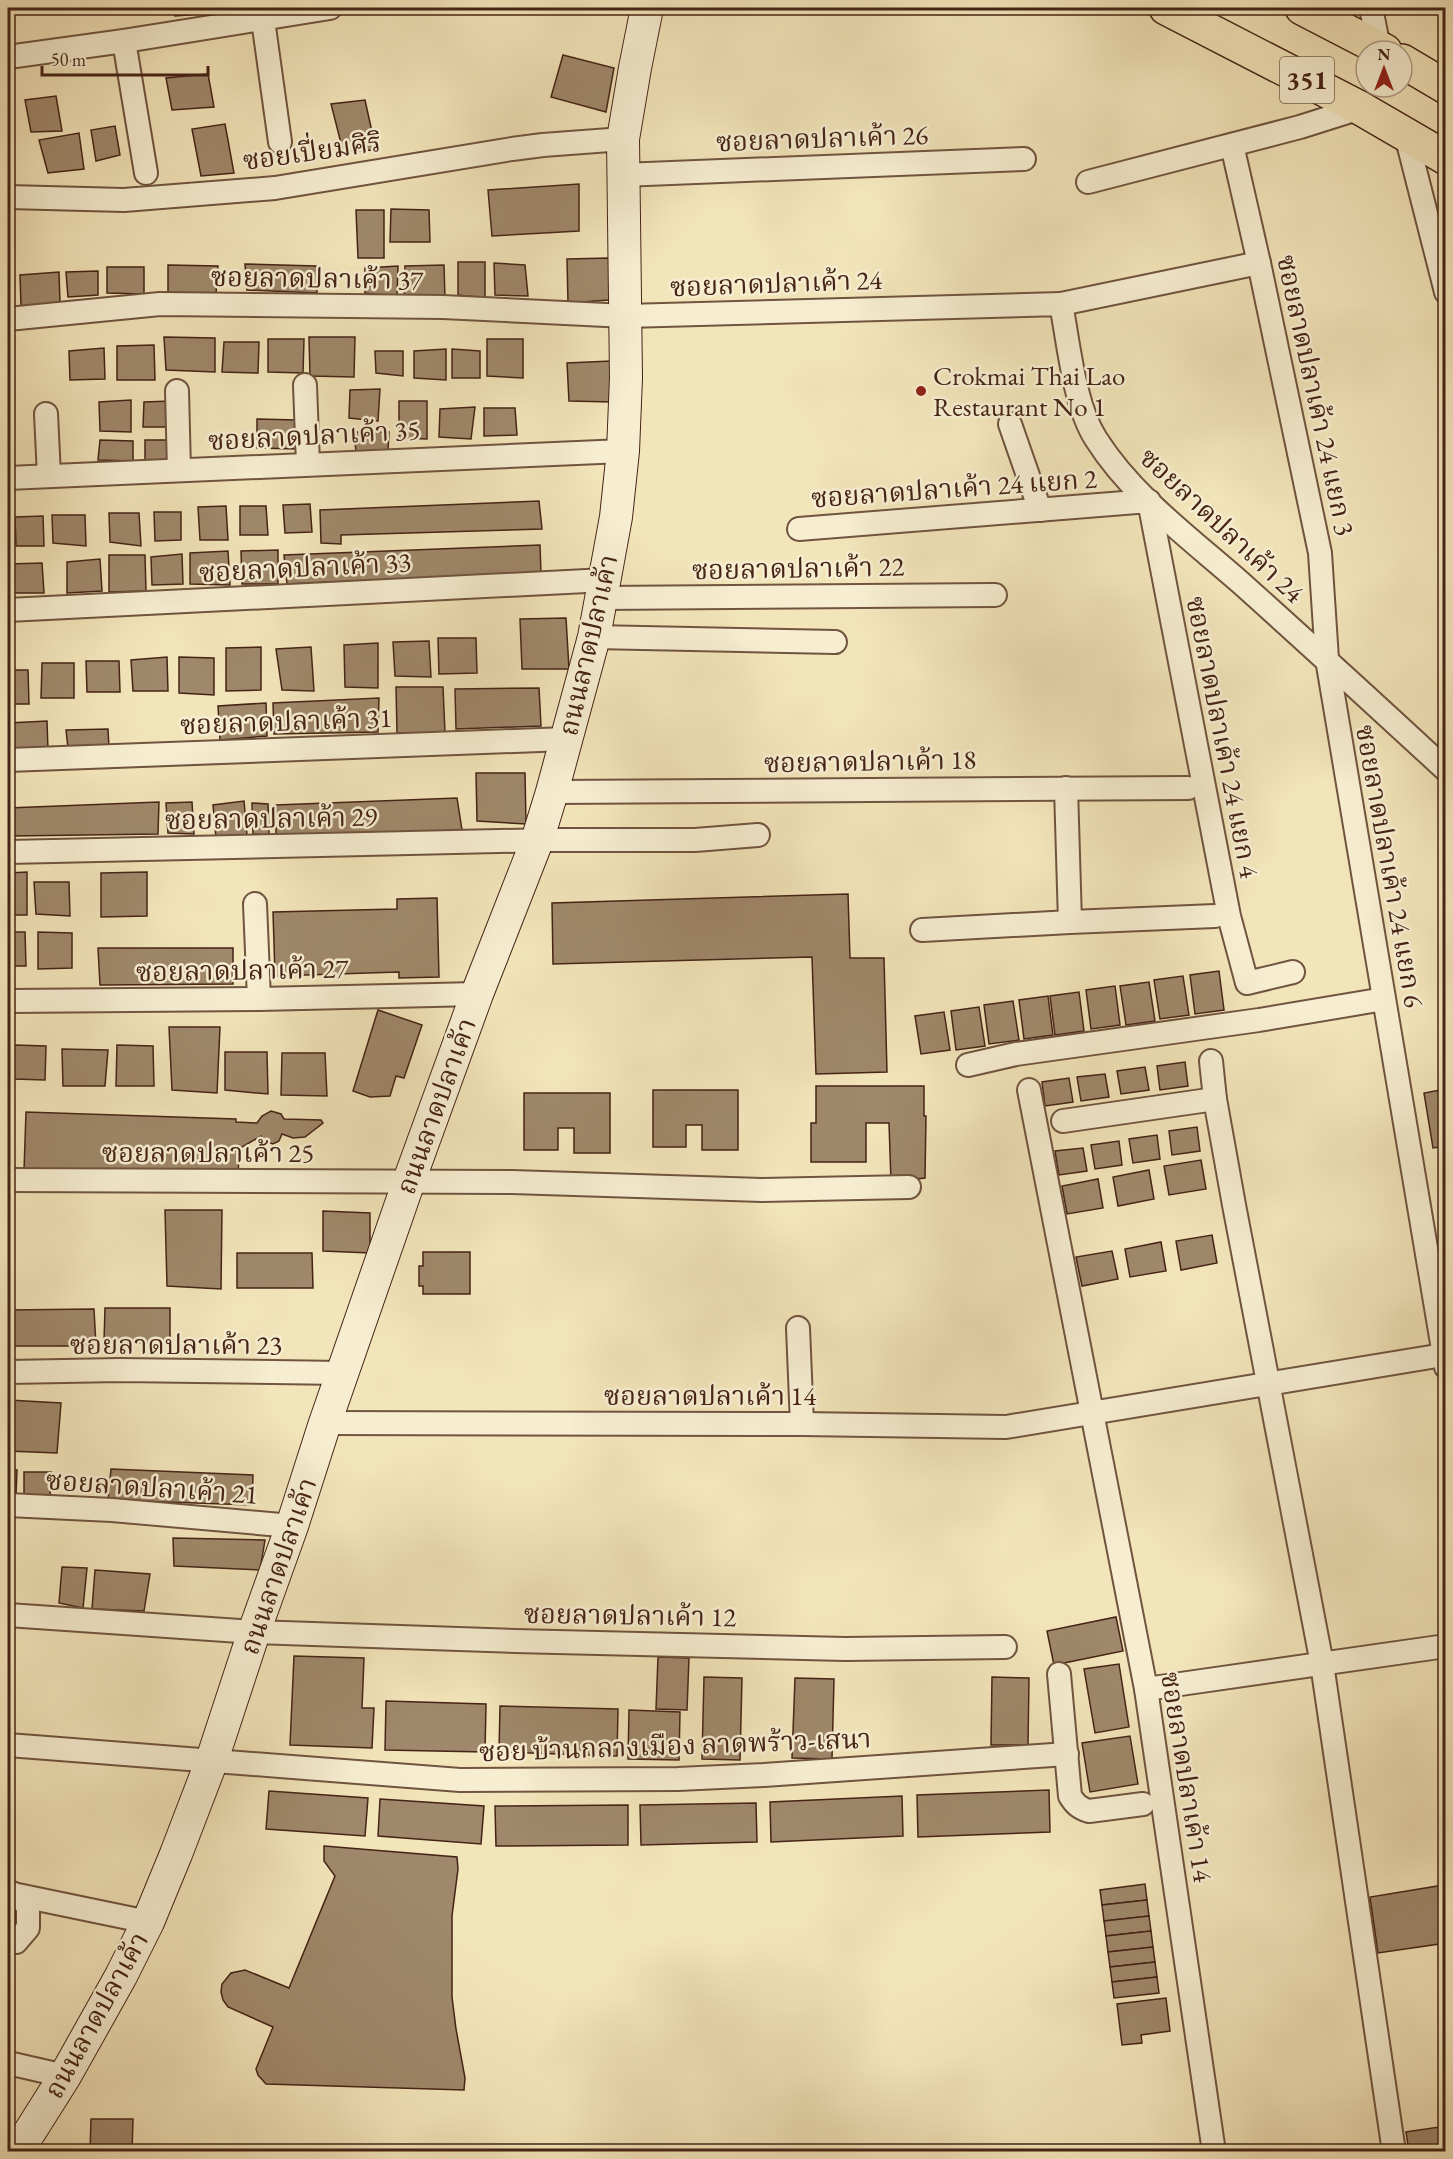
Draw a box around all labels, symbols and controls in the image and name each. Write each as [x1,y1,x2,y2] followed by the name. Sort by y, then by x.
[42,39,208,77] scale bar
[1354,39,1414,99] north arrow
[1378,44,1391,65] text: N
[51,48,86,71] text: 50 m
[1280,57,1334,103] road number: 351
[715,117,929,159] street label: ซอยลาดปลาเค้า 26
[240,122,383,178] street label: ซอยเปี่ยมศิริ
[1269,251,1363,539] street label: ซอยลาดปลาเค้า 24 แยก 3
[210,259,425,297] street label: ซอยลาดปลาเค้า 37
[669,262,884,304] street label: ซอยลาดปลาเค้า 24
[933,358,1125,424] place label: Crokmai Thai Lao Restaurant No 1
[914,384,928,398] marker: Crokmai Thai Lao Restaurant No 1
[207,412,421,458] street label: ซอยลาดปลาเค้า 35
[1132,440,1312,611] street label: ซอยลาดปลาเค้า 24
[810,461,1098,515] street label: ซอยลาดปลาเค้า 24 แยก 2
[198,544,412,590] street label: ซอยลาดปลาเค้า 33
[691,549,905,587] street label: ซอยลาดปลาเค้า 22
[550,551,626,739] street label: ถนนลาดปลาเค้า
[1178,593,1268,882] street label: ซอยลาดปลาเค้า 24 แยก 4
[179,700,393,742] street label: ซอยลาดปลาเค้า 31
[1348,722,1432,1010] street label: ซอยลาดปลาเค้า 24 แยก 6
[763,742,977,780] street label: ซอยลาดปลาเค้า 18
[164,799,378,837] street label: ซอยลาดปลาเค้า 29
[135,951,350,989] street label: ซอยลาดปลาเค้า 27
[388,1013,484,1199] street label: ถนนลาดปลาเค้า
[102,1135,314,1170] street label: ซอยลาดปลาเค้า 25
[70,1327,282,1362] street label: ซอยลาดปลาเค้า 23
[604,1378,817,1413] street label: ซอยลาดปลาเค้า 14
[45,1462,259,1512] street label: ซอยลาดปลาเค้า 21
[231,1473,325,1659] street label: ถนนลาดปลาเค้า
[523,1596,737,1634] street label: ซอยลาดปลาเค้า 12
[1153,1669,1221,1886] street label: ซอยลาดปลาเค้า 14
[478,1721,872,1769] street label: ซอย บ้านกลางเมือง ลาดพร้าว-เสนา
[36,1926,156,2104] street label: ถนนลาดปลาเค้า

